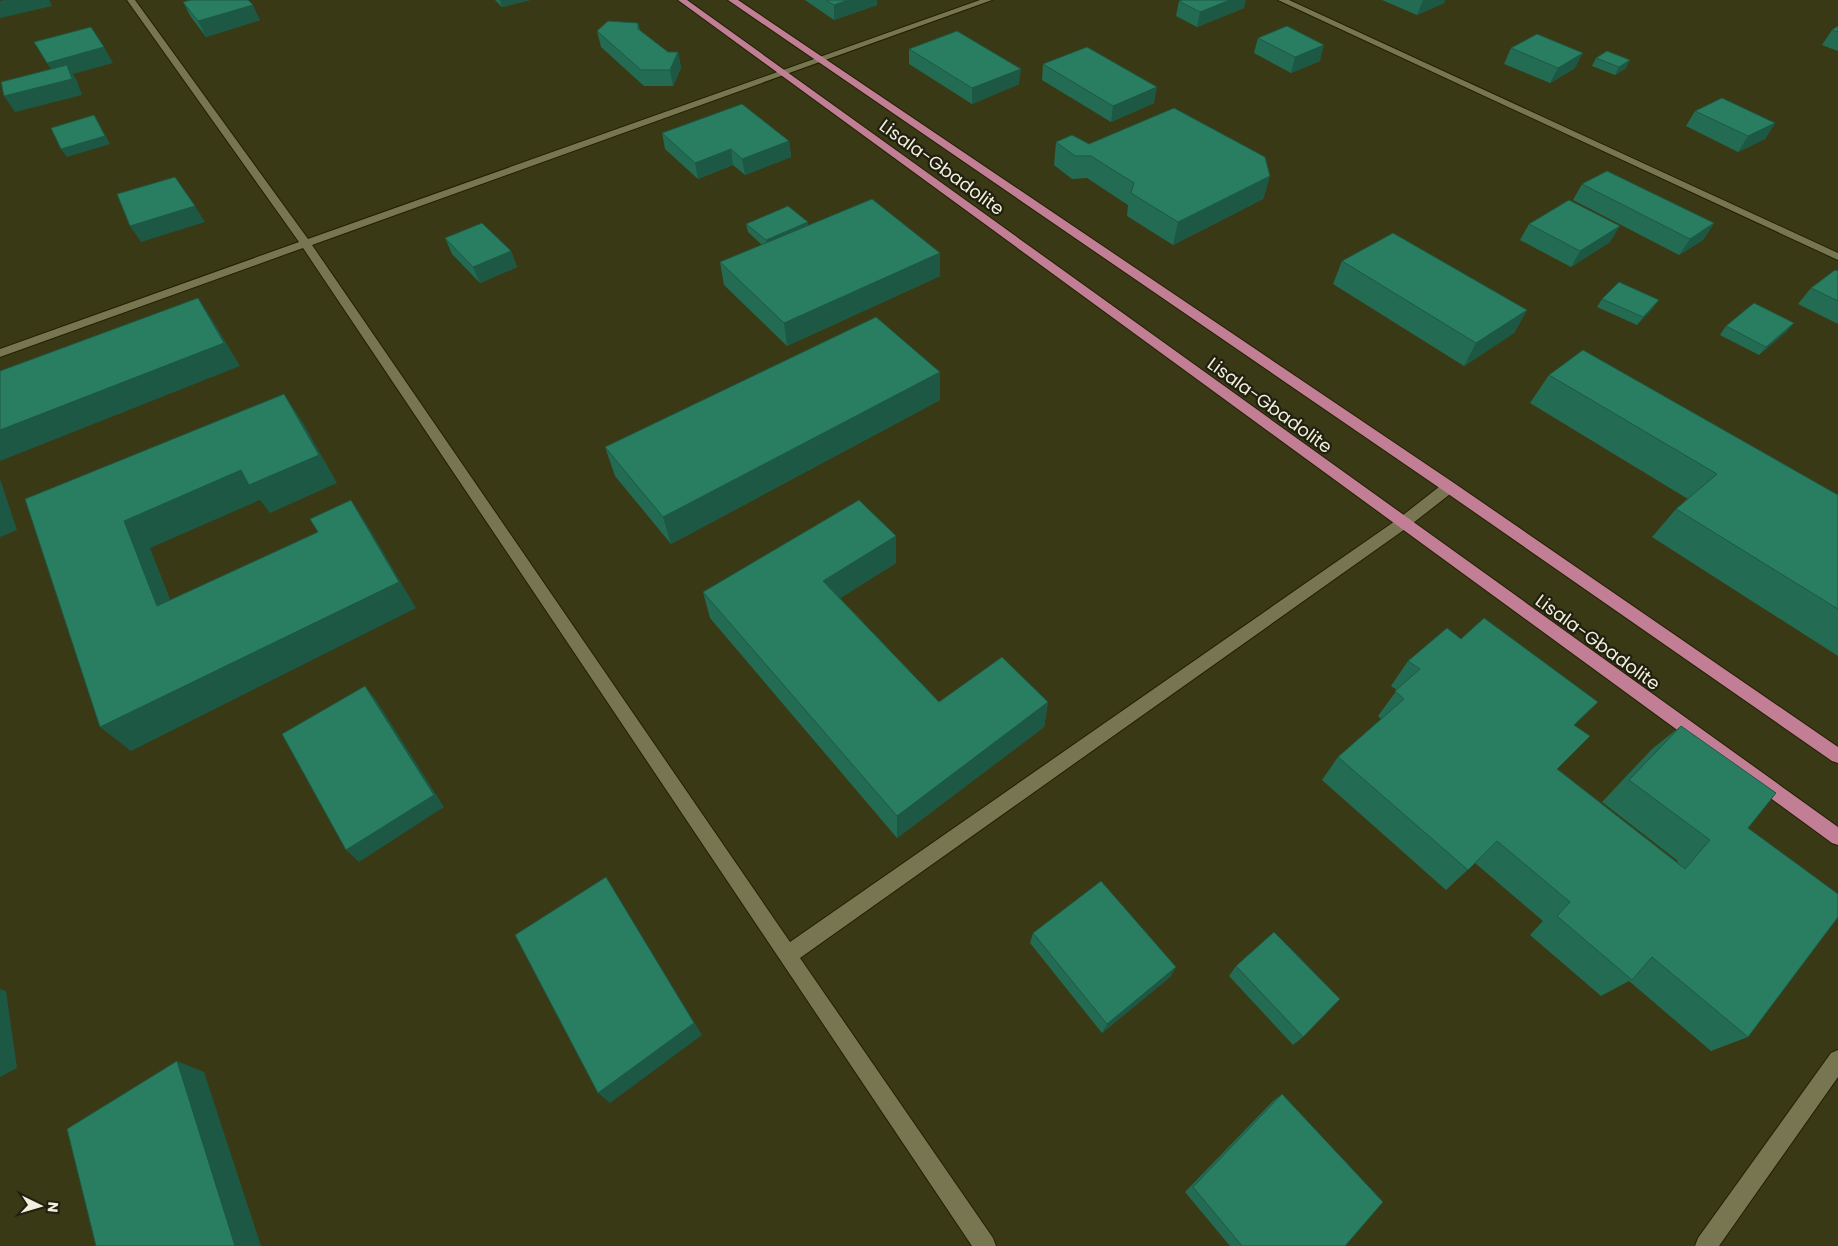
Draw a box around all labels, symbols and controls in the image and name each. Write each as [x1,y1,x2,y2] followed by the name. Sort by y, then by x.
[874,113,1010,221] street label: Lisala-Gbadolite
[1202,351,1338,459] street label: Lisala-Gbadolite
[1530,588,1666,696] street label: Lisala-Gbadolite
[15,1181,65,1231] north arrow
[43,1201,63,1213] text: N

